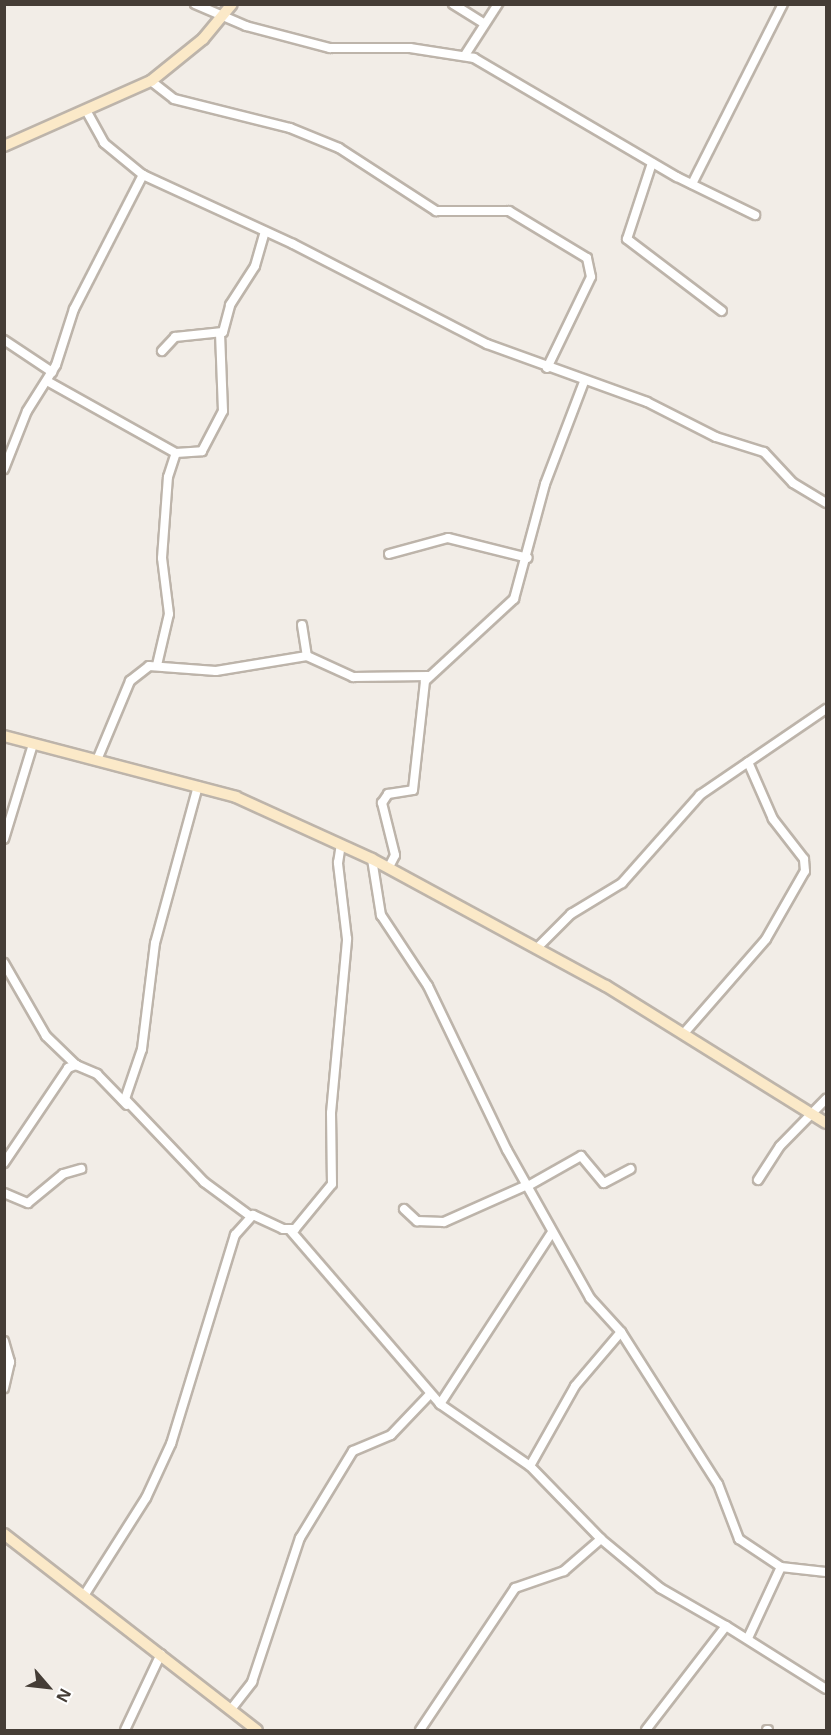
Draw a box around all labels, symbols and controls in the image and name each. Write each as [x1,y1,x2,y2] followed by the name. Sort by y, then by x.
[18,1657,78,1717] north arrow
[51,1685,77,1706] text: N

